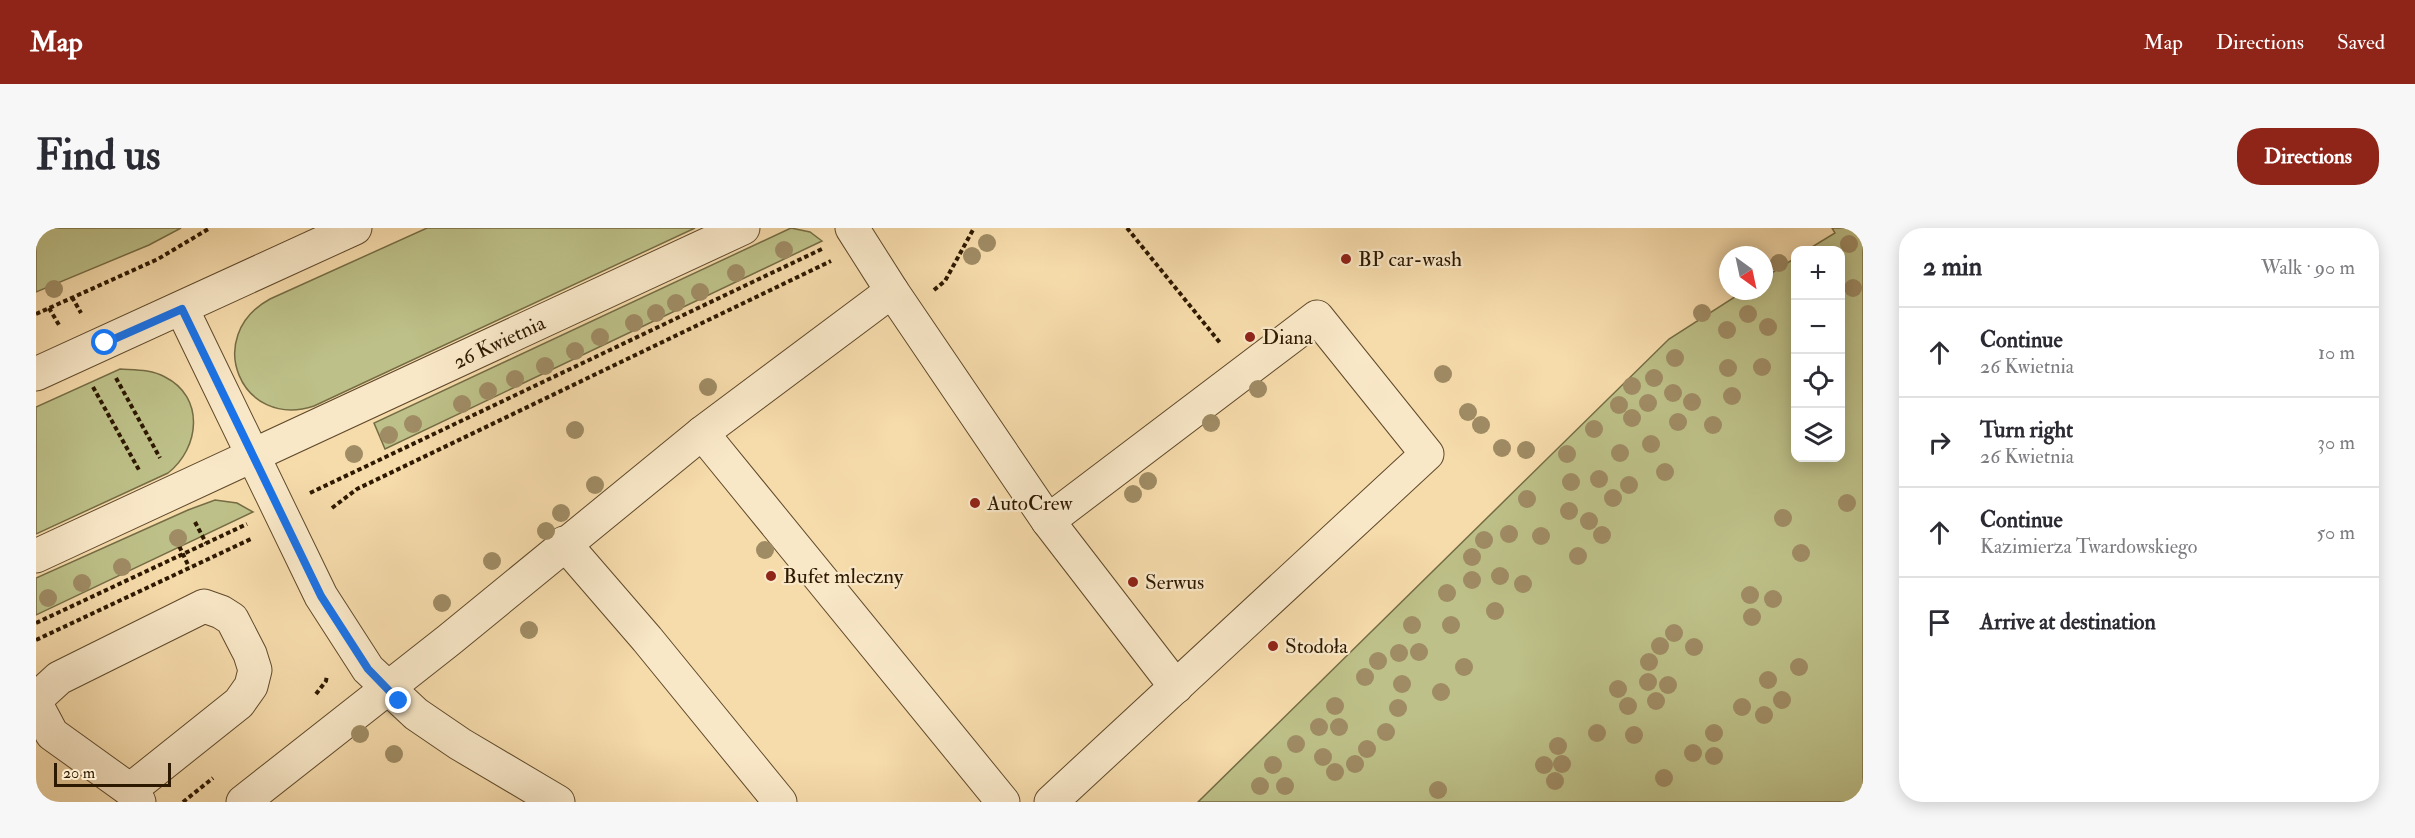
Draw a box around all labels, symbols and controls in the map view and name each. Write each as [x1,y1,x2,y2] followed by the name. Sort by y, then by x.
[30,25,83,60] text: Map
[2143,29,2183,56] text: Map
[2216,29,2304,56] text: Directions
[2337,29,2385,56] text: Saved
[2237,128,2379,185] button: Directions
[36,130,160,182] text: Find us
[1358,246,1462,273] place label: BP car-wash
[1719,246,1773,300] north arrow
[1791,246,1845,462] map controls
[1791,246,1845,300] button: +
[1923,251,1982,283] text: 2 min
[1339,252,1353,266] marker: BP car-wash
[2261,255,2355,280] text: Walk · 90 m
[1791,300,1845,354] button: −
[449,309,550,376] street label: 26 Kwietnia
[1262,324,1313,351] place label: Diana
[1980,326,2063,354] text: Continue
[91,329,117,355] route start
[1243,330,1257,344] marker: Diana
[1923,336,1956,369] icon: ahead
[2318,340,2355,365] text: 10 m
[1791,354,1845,408] button: locate
[1980,354,2074,379] text: 26 Kwietnia
[1791,408,1845,462] button: layers
[1980,416,2073,444] text: Turn right
[1923,426,1956,459] icon: right
[2317,430,2355,455] text: 30 m
[1980,444,2074,469] text: 26 Kwietnia
[986,490,1074,517] place label: AutoCrew
[968,496,982,510] marker: AutoCrew
[1980,506,2063,534] text: Continue
[1923,516,1956,549] icon: ahead
[2316,520,2355,545] text: 50 m
[1980,534,2198,559] text: Kazimierza Twardowskiego
[783,563,904,590] place label: Bufet mleczny
[764,569,778,583] marker: Bufet mleczny
[1145,569,1204,596] place label: Serwus
[1126,575,1140,589] marker: Serwus
[1923,606,1956,639] icon: arrive
[1980,608,2156,636] text: Arrive at destination
[1285,633,1348,660] place label: Stodoła
[1266,639,1280,653] marker: Stodoła
[385,687,411,713] route end
[54,760,171,788] scale bar
[63,763,95,783] text: 20 m

